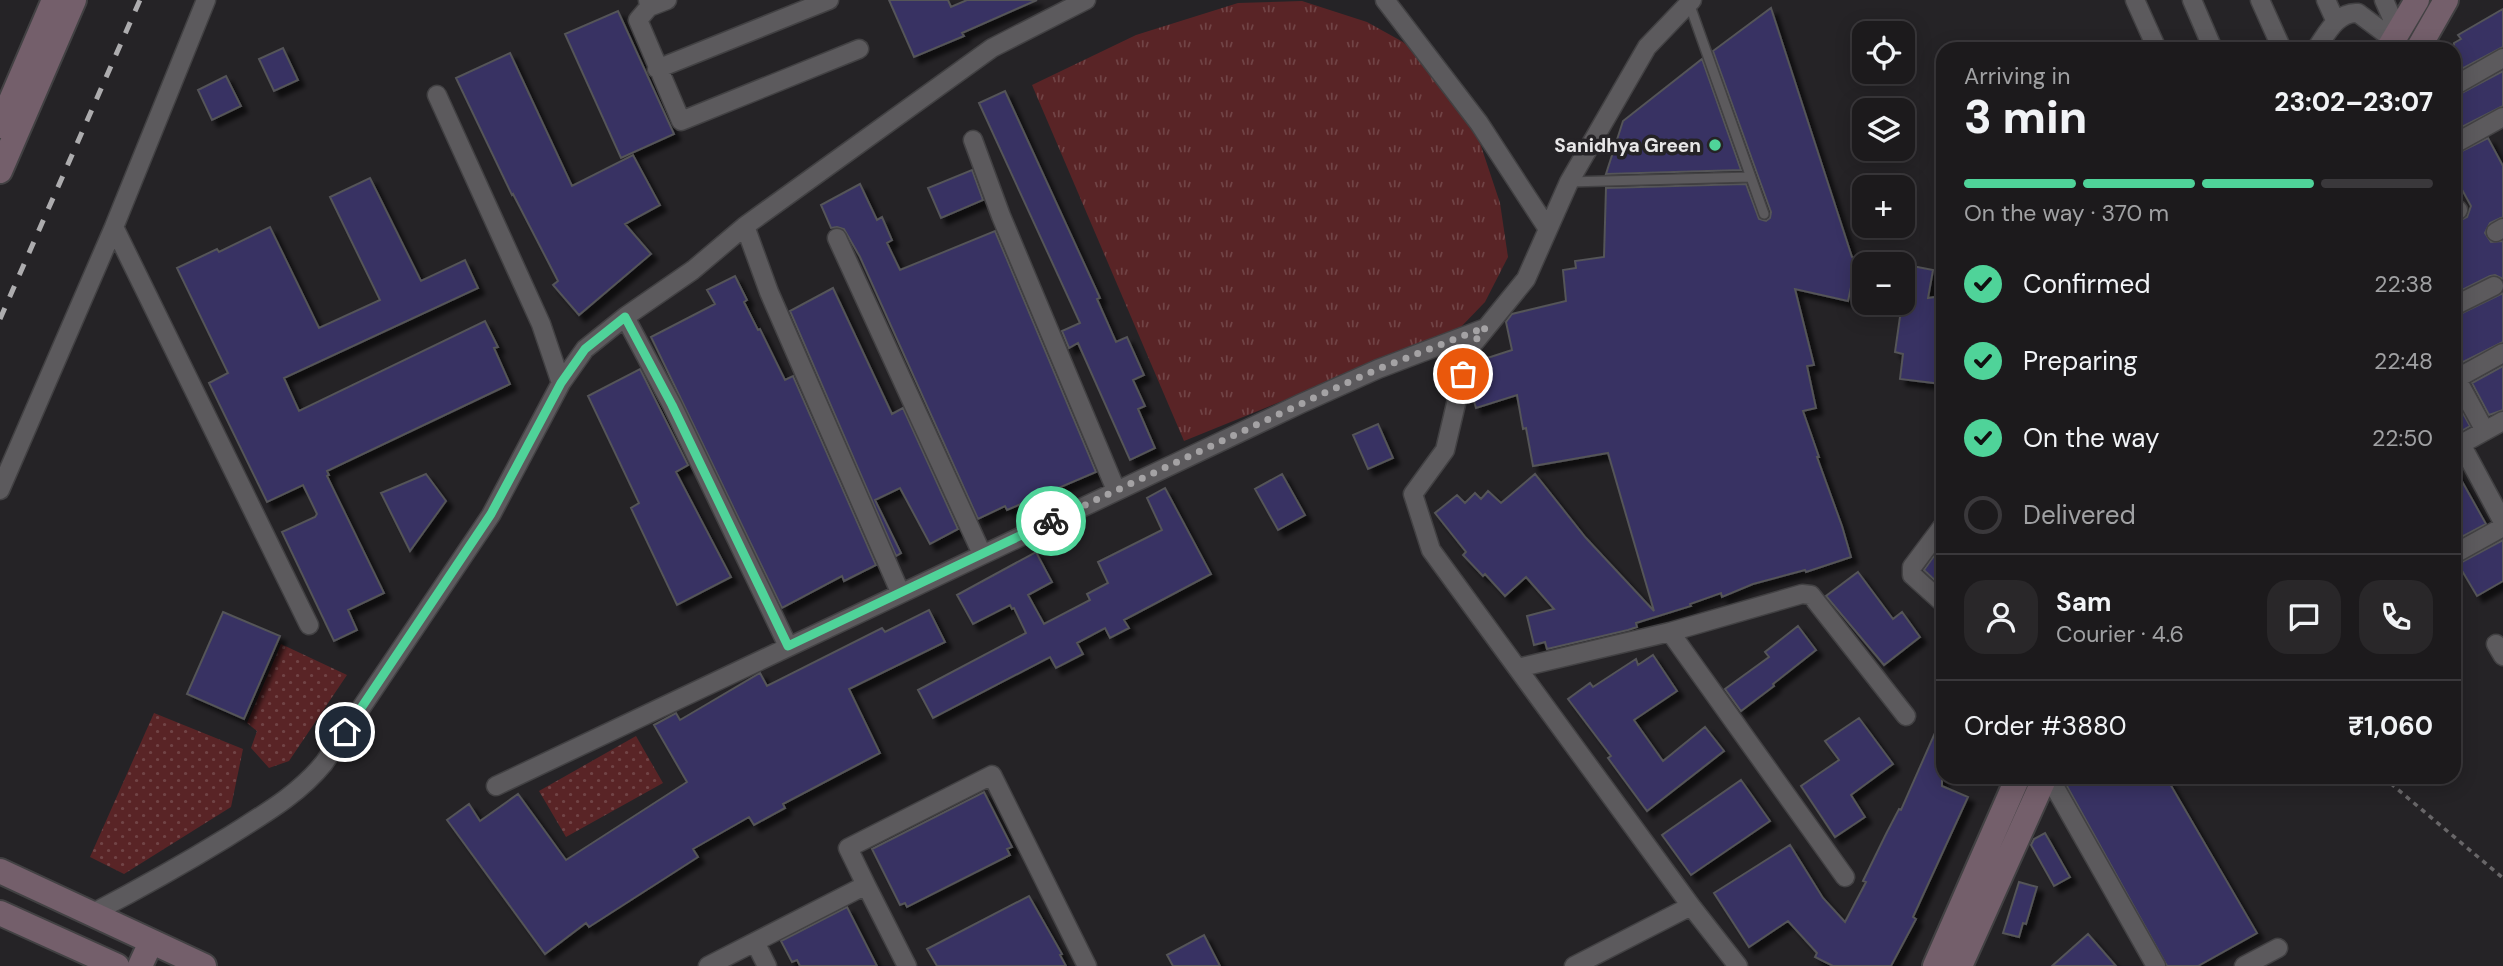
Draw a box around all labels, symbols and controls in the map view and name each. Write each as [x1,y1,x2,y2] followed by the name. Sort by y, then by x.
[1852,21,1915,315] map controls
[1852,21,1915,84] button: locate
[1964,61,2070,91] text: Arriving in
[2274,85,2433,119] text: 23:02–23:07
[1964,87,2087,147] text: 3 min
[1852,98,1915,161] button: layers
[1554,133,1701,158] place label: Sanidhya Green
[1707,137,1723,153] marker: Sanidhya Green
[1852,175,1915,238] button: +
[1964,198,2169,228] text: On the way · 370 m
[1852,252,1915,315] button: −
[1964,265,2002,303] icon: check
[2023,267,2150,301] text: Confirmed
[2374,269,2433,299] text: 22:38
[1964,342,2002,380] icon: check
[1433,344,1493,404] pin
[2023,344,2138,378] text: Preparing
[2374,346,2433,376] text: 22:48
[1444,355,1482,393] icon: bag
[1964,419,2002,457] icon: check
[2023,421,2159,455] text: On the way
[2372,423,2433,453] text: 22:50
[1016,486,1086,556] courier
[2023,498,2136,532] text: Delivered
[1032,502,1070,540] icon: bike
[1964,580,2038,654] button: person
[2267,580,2341,654] button: chat
[2359,580,2433,654] button: phone
[2056,585,2111,619] text: Sam
[2056,619,2184,649] text: Courier · 4.6
[315,702,375,762] pin
[1964,709,2127,743] text: Order #3880
[2348,709,2433,743] text: ₹1,060
[326,713,364,751] icon: home

